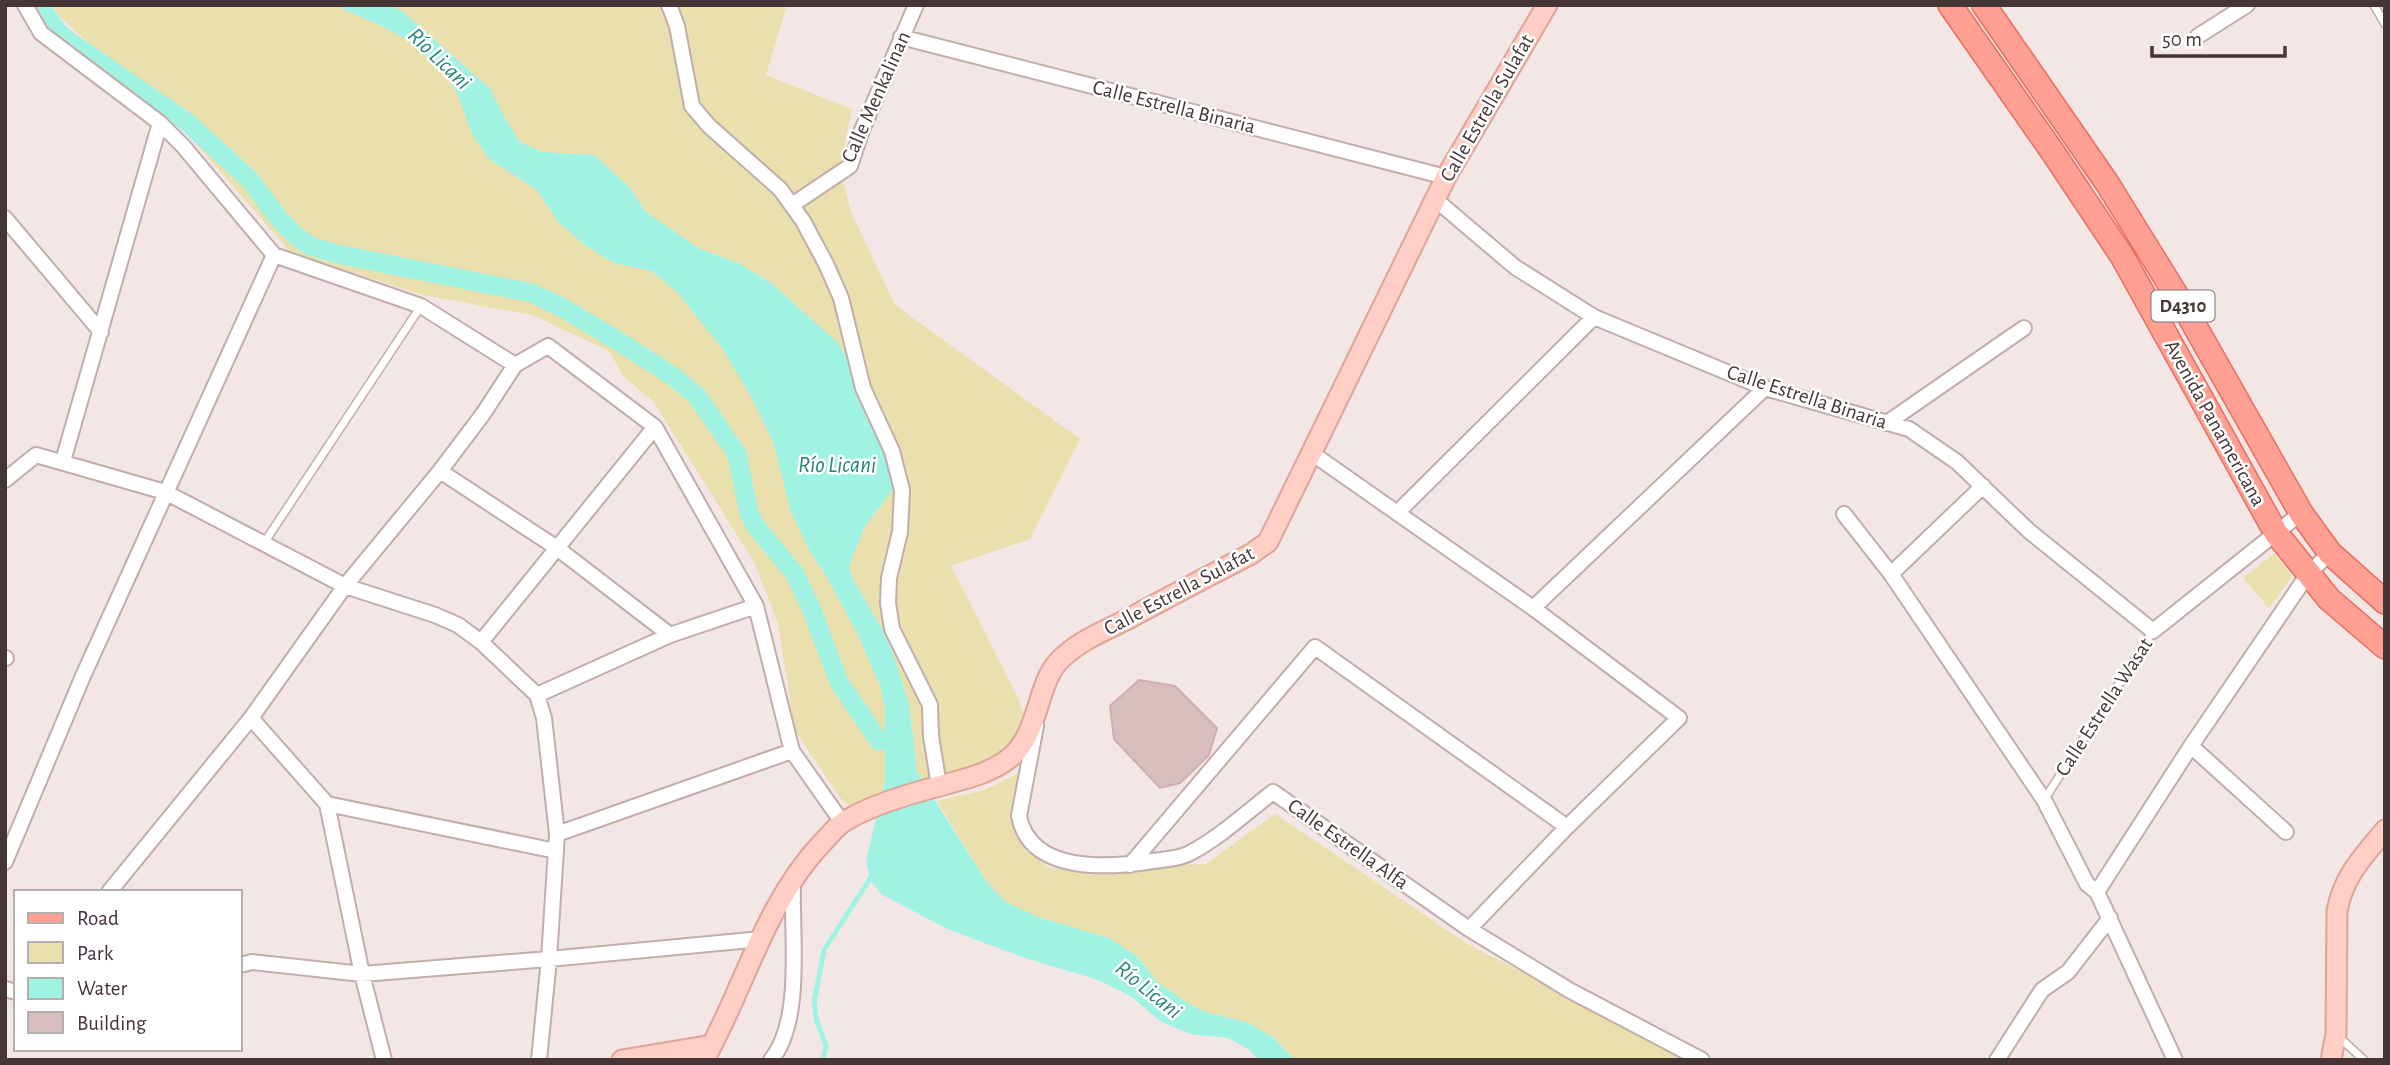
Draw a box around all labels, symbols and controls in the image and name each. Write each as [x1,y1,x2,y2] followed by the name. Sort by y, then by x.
[2152,14,2285,58] scale bar
[403,24,475,94] water label: Río Licani
[838,28,914,166] street label: Calle Menkalinan
[2162,29,2202,50] text: 50 m
[1436,30,1538,185] street label: Calle Estrella Sulafat
[1090,77,1258,137] street label: Calle Estrella Binaria
[2152,290,2214,322] road number: D4310
[2161,336,2270,510] street label: Avenida Panamericana
[1724,361,1890,433] street label: Calle Estrella Binaria
[798,454,876,477] water label: Río Licani
[1101,542,1258,639] street label: Calle Estrella Sulafat
[2052,634,2157,780] street label: Calle Estrella Wasat
[1284,795,1412,893] street label: Calle Estrella Alfa
[14,890,242,1051] legend
[77,908,119,929] text: Road
[77,943,114,964] text: Park
[1111,957,1185,1023] water label: Río Licani
[77,978,127,999] text: Water
[77,1013,147,1034] text: Building

